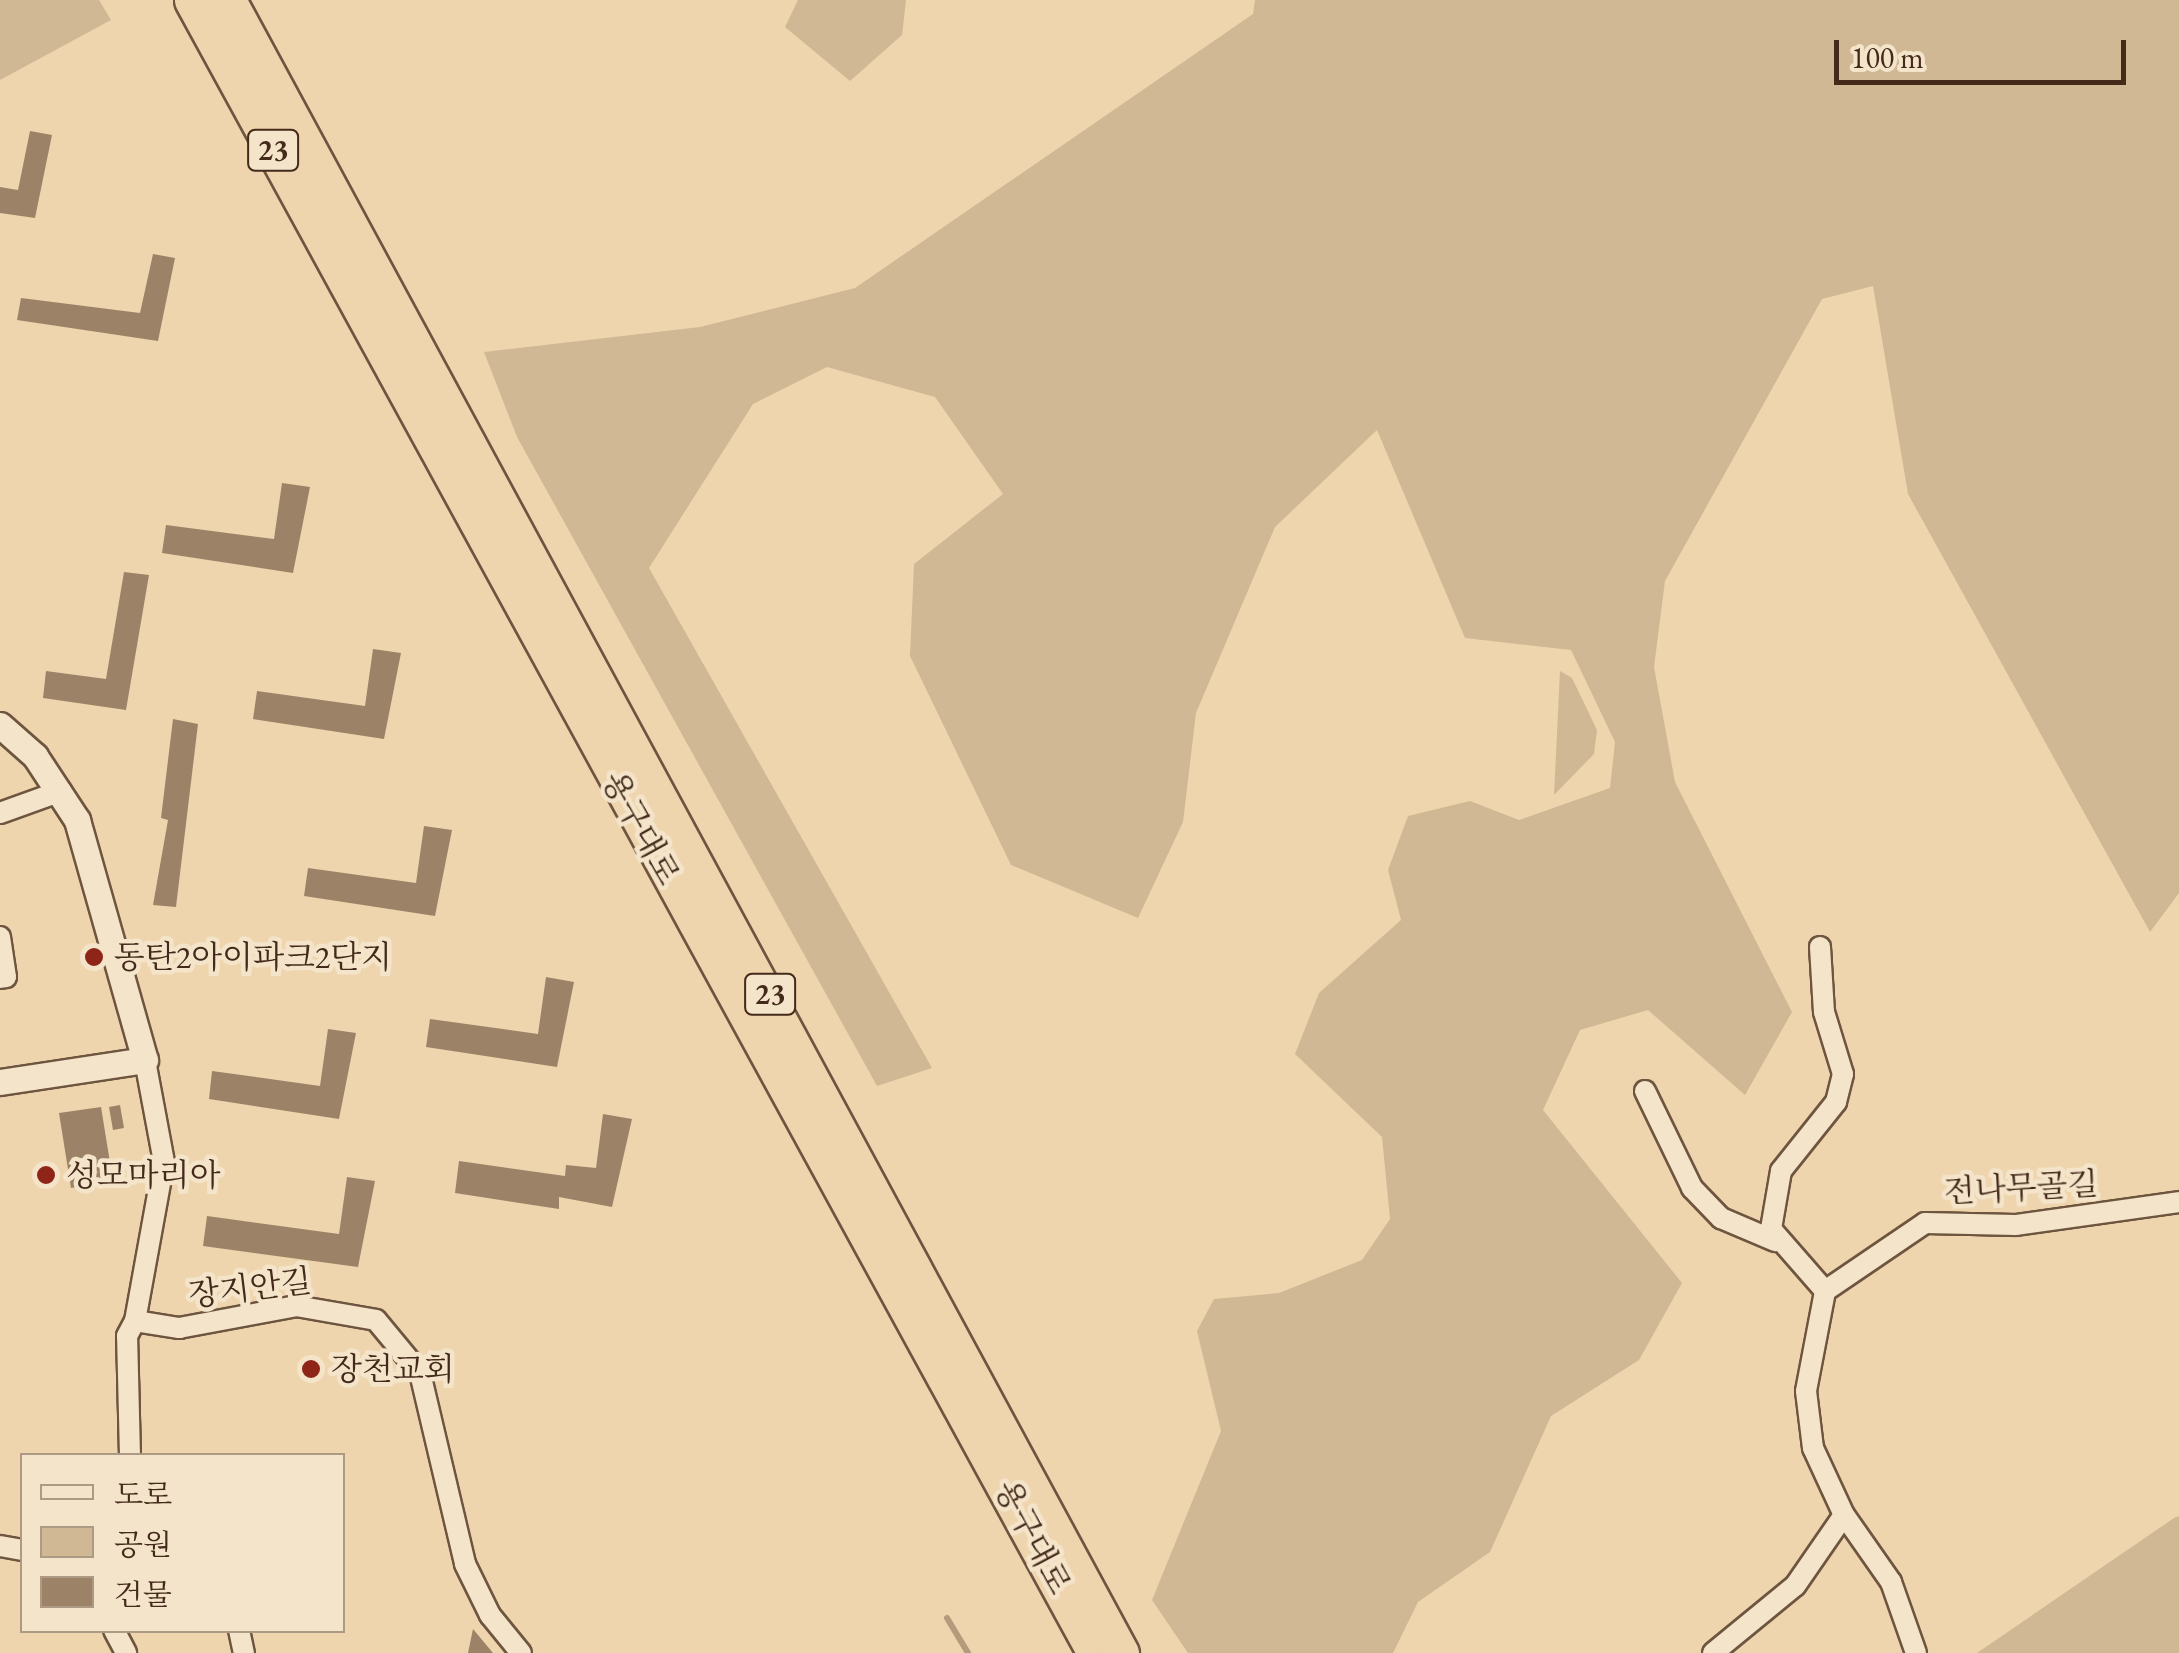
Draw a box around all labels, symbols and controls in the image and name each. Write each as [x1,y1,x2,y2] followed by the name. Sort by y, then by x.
[1839,20,2132,82] scale bar
[1851,38,1924,77] text: 100 m
[246,125,300,175] road number: 23
[594,765,688,891] street label: 용구대로
[114,938,392,976] place label: 동탄2아이파크2단지
[83,946,105,968] marker: 동탄2아이파크2단지
[742,969,798,1019] road number: 23
[66,1156,221,1194] place label: 성모마리아
[35,1164,57,1186] marker: 성모마리아
[1943,1165,2099,1211] street label: 전나무골길
[186,1261,314,1315] street label: 장지안길
[331,1350,455,1388] place label: 장천교회
[300,1358,322,1380] marker: 장천교회
[20,1453,345,1633] legend
[987,1473,1079,1601] street label: 용구대로
[114,1475,172,1514] text: 도로
[114,1525,172,1564] text: 공원
[114,1575,172,1614] text: 건물

